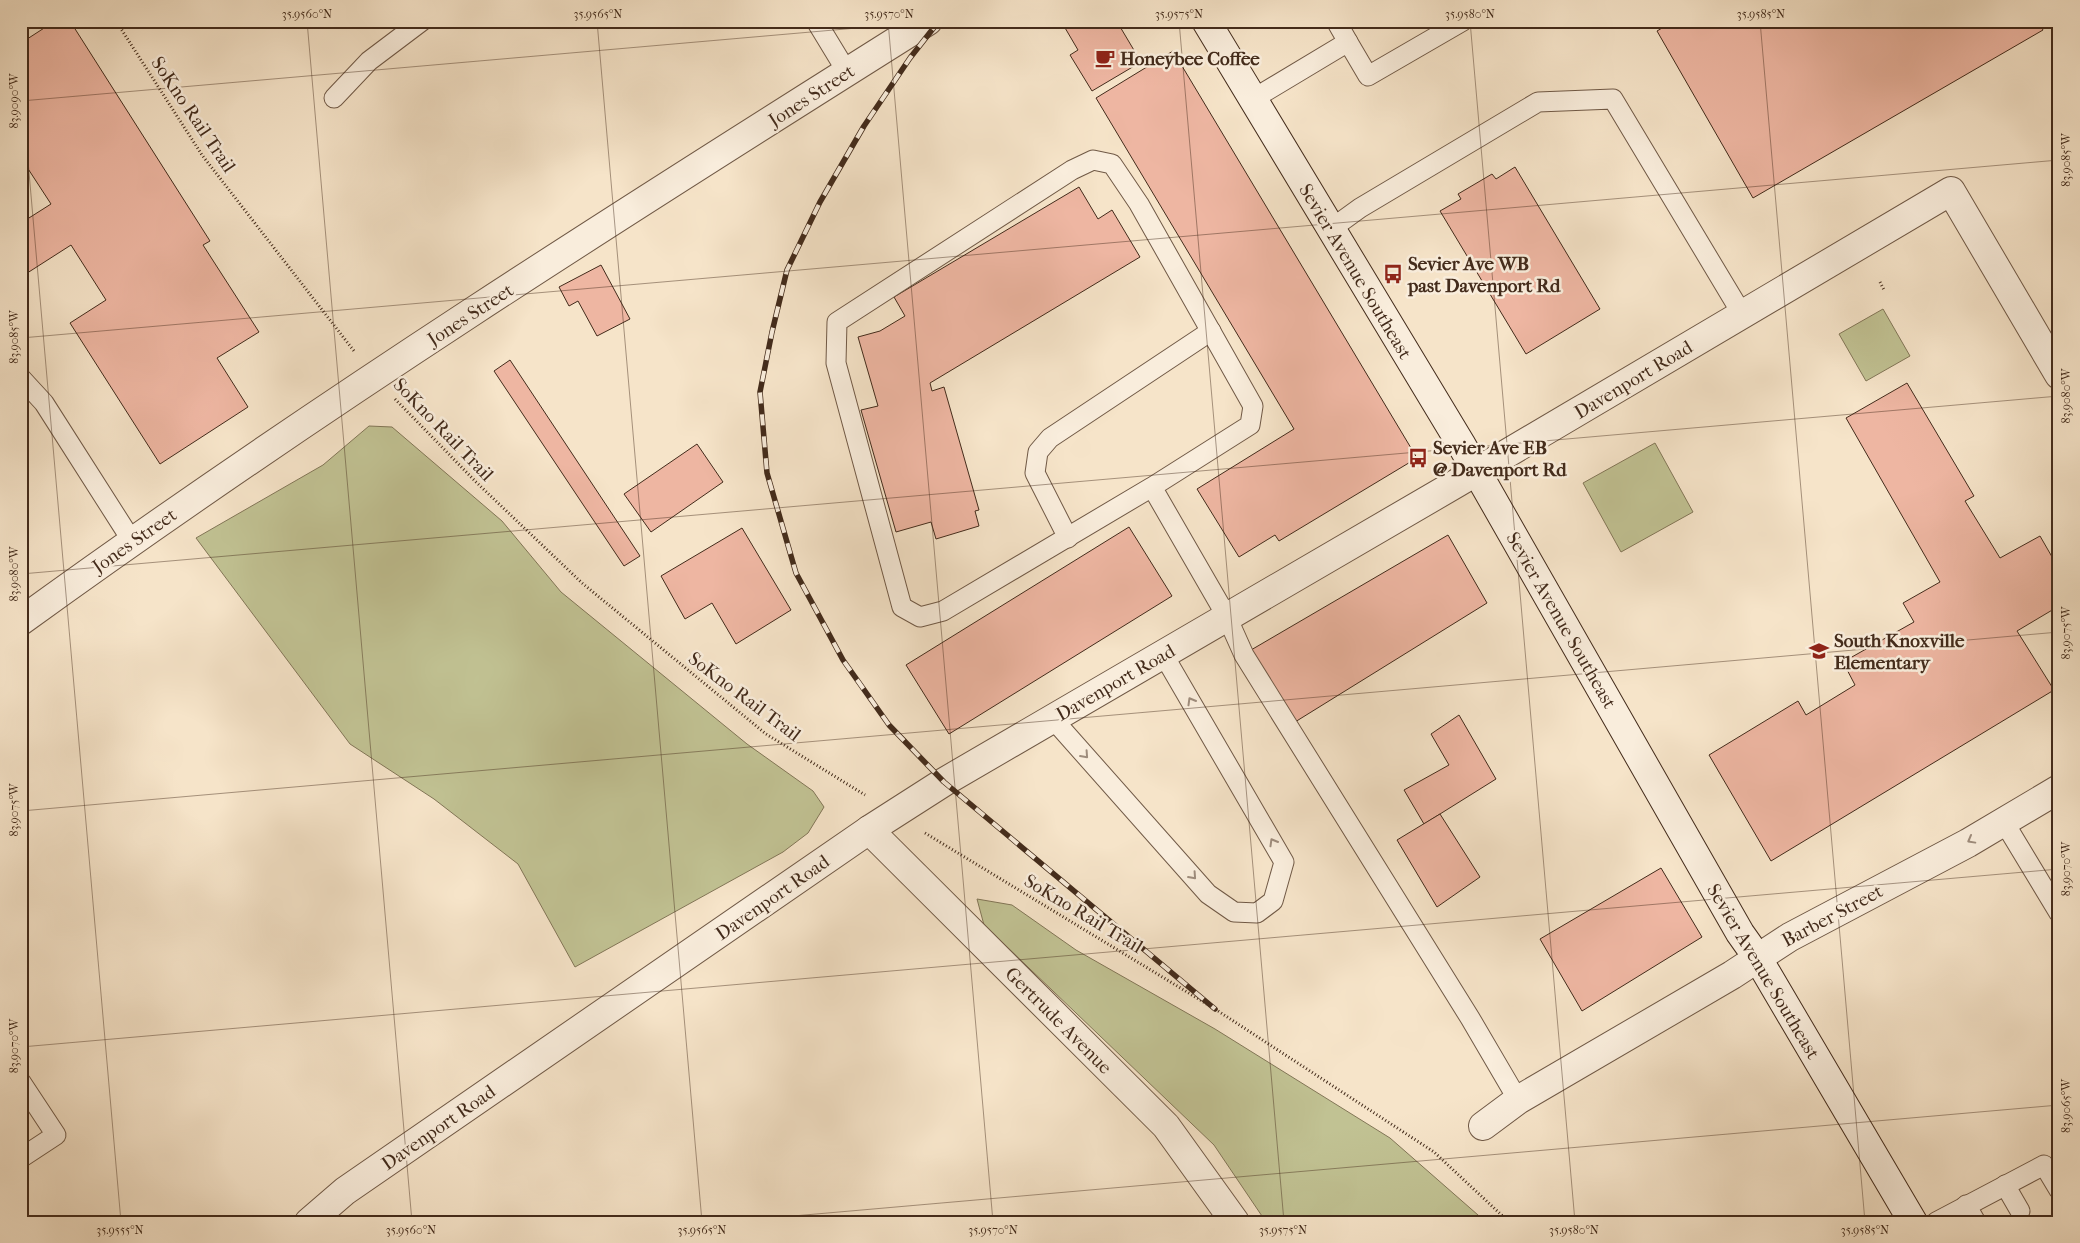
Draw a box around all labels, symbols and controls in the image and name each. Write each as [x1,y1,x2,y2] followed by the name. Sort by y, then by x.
[282,7,332,21] text: 35.9560°N
[574,7,622,21] text: 35.9565°N
[864,7,914,21] text: 35.9570°N
[1155,7,1203,21] text: 35.9575°N
[1445,7,1495,21] text: 35.9580°N
[1737,7,1785,21] text: 35.9585°N
[1094,47,1116,69] cafe icon: Honeybee Coffee
[1120,48,1260,70] place label: Honeybee Coffee
[146,53,240,177] street label: SoKno Rail Trail
[763,60,859,133] street label: Jones Street
[7,72,21,129] text: 83.9090°W
[2059,132,2073,187] text: 83.9085°W
[1294,180,1416,363] street label: Sevier Avenue Southeast
[1407,253,1561,297] place label: Sevier Ave WB past Davenport Rd
[1382,263,1404,285] bus stop icon: Sevier Ave WB past Davenport Rd
[422,279,518,352] street label: Jones Street
[7,309,21,364] text: 83.9085°W
[1571,336,1697,424] street label: Davenport Road
[2059,367,2073,423] text: 83.9080°W
[389,374,498,486] street label: SoKno Rail Trail
[1433,437,1567,481] place label: Sevier Ave EB @ Davenport Rd
[1407,447,1429,469] bus stop icon: Sevier Ave EB @ Davenport Rd
[87,504,181,579] street label: Jones Street
[1502,528,1621,713] street label: Sevier Avenue Southeast
[7,545,21,601] text: 83.9080°W
[2059,605,2073,660] text: 83.9075°W
[1834,630,1965,674] place label: South Knoxville Elementary
[1052,640,1179,726] street label: Davenport Road
[1808,640,1830,662] school or university icon: South Knoxville Elementary
[684,647,805,746] street label: SoKno Rail Trail
[1187,698,1197,707] one-way arrow
[1079,749,1088,758] one-way arrow
[7,782,21,837] text: 83.9075°W
[1968,834,1977,844] one-way arrow
[1269,838,1279,847] one-way arrow
[2059,841,2073,896] text: 83.9070°W
[712,850,834,945] street label: Davenport Road
[1020,870,1147,958] street label: SoKno Rail Trail
[1187,871,1196,880] one-way arrow
[1702,880,1824,1063] street label: Sevier Avenue Southeast
[1778,880,1887,952] street label: Barber Street
[1000,963,1116,1079] street label: Gertrude Avenue
[7,1018,21,1073] text: 83.9070°W
[2059,1078,2073,1133] text: 83.9065°W
[378,1080,500,1175] street label: Davenport Road
[96,1223,144,1237] text: 35.9555°N
[386,1223,436,1237] text: 35.9560°N
[678,1223,726,1237] text: 35.9565°N
[968,1223,1018,1237] text: 35.9570°N
[1259,1223,1307,1237] text: 35.9575°N
[1549,1223,1599,1237] text: 35.9580°N
[1841,1223,1889,1237] text: 35.9585°N

